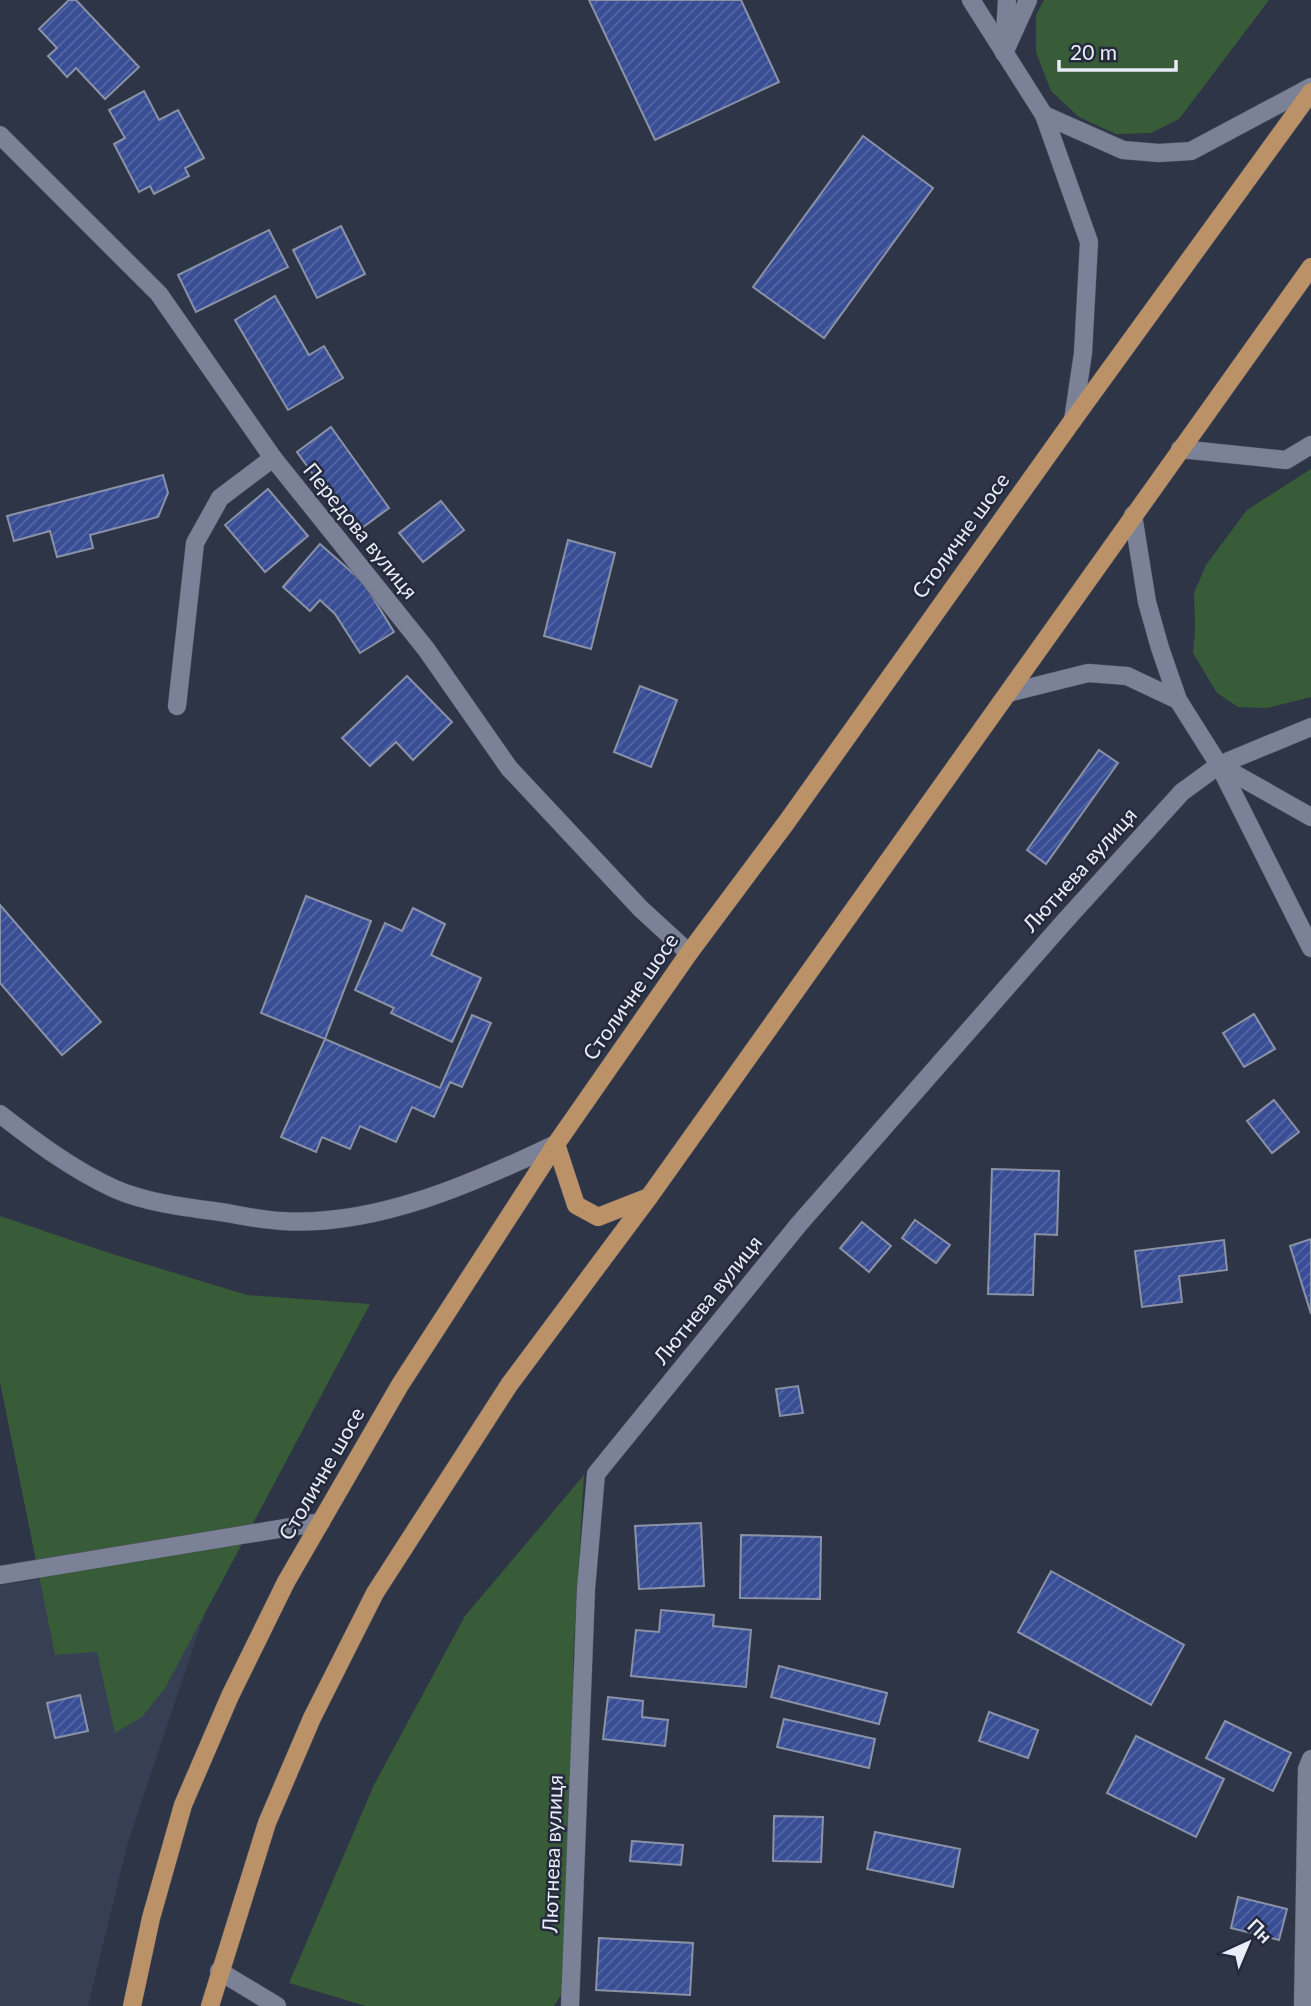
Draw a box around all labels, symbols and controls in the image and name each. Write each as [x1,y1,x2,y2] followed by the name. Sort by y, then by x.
[1059,28,1176,72] scale bar
[1070,39,1117,64] text: 20 m
[299,457,424,603] street label: Передова вулиця
[906,468,1014,603] street label: Столичне шосе
[1016,802,1141,937] street label: Лютнева вулиця
[577,928,683,1064] street label: Столичне шосе
[647,1230,766,1369] street label: Лютнева вулиця
[273,1403,369,1544] street label: Столичне шосе
[536,1774,567,1934] street label: Лютнева вулиця
[1213,1908,1283,1978] north arrow
[1243,1914,1277,1947] text: Пн

